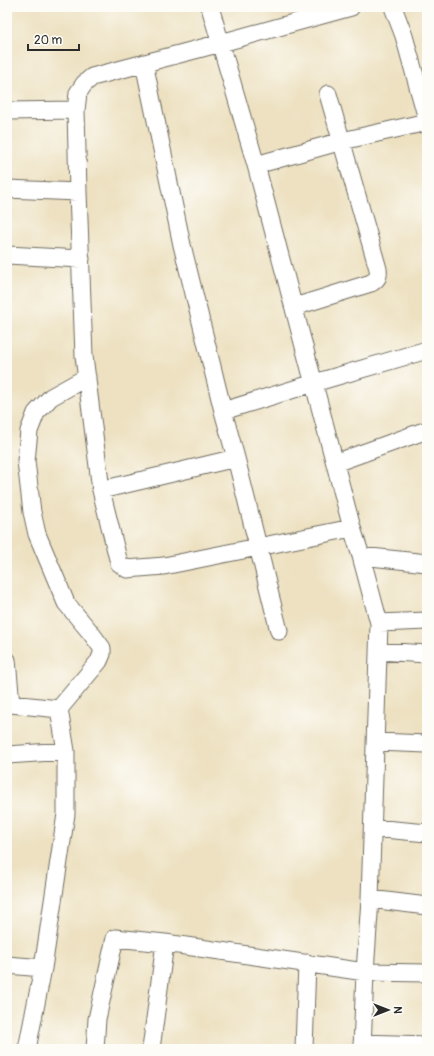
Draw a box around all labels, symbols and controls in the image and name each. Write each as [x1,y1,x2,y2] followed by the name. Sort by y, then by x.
[28,26,79,52] scale bar
[34,33,63,48] text: 20 m
[368,990,408,1030] north arrow
[391,1006,404,1014] text: N

